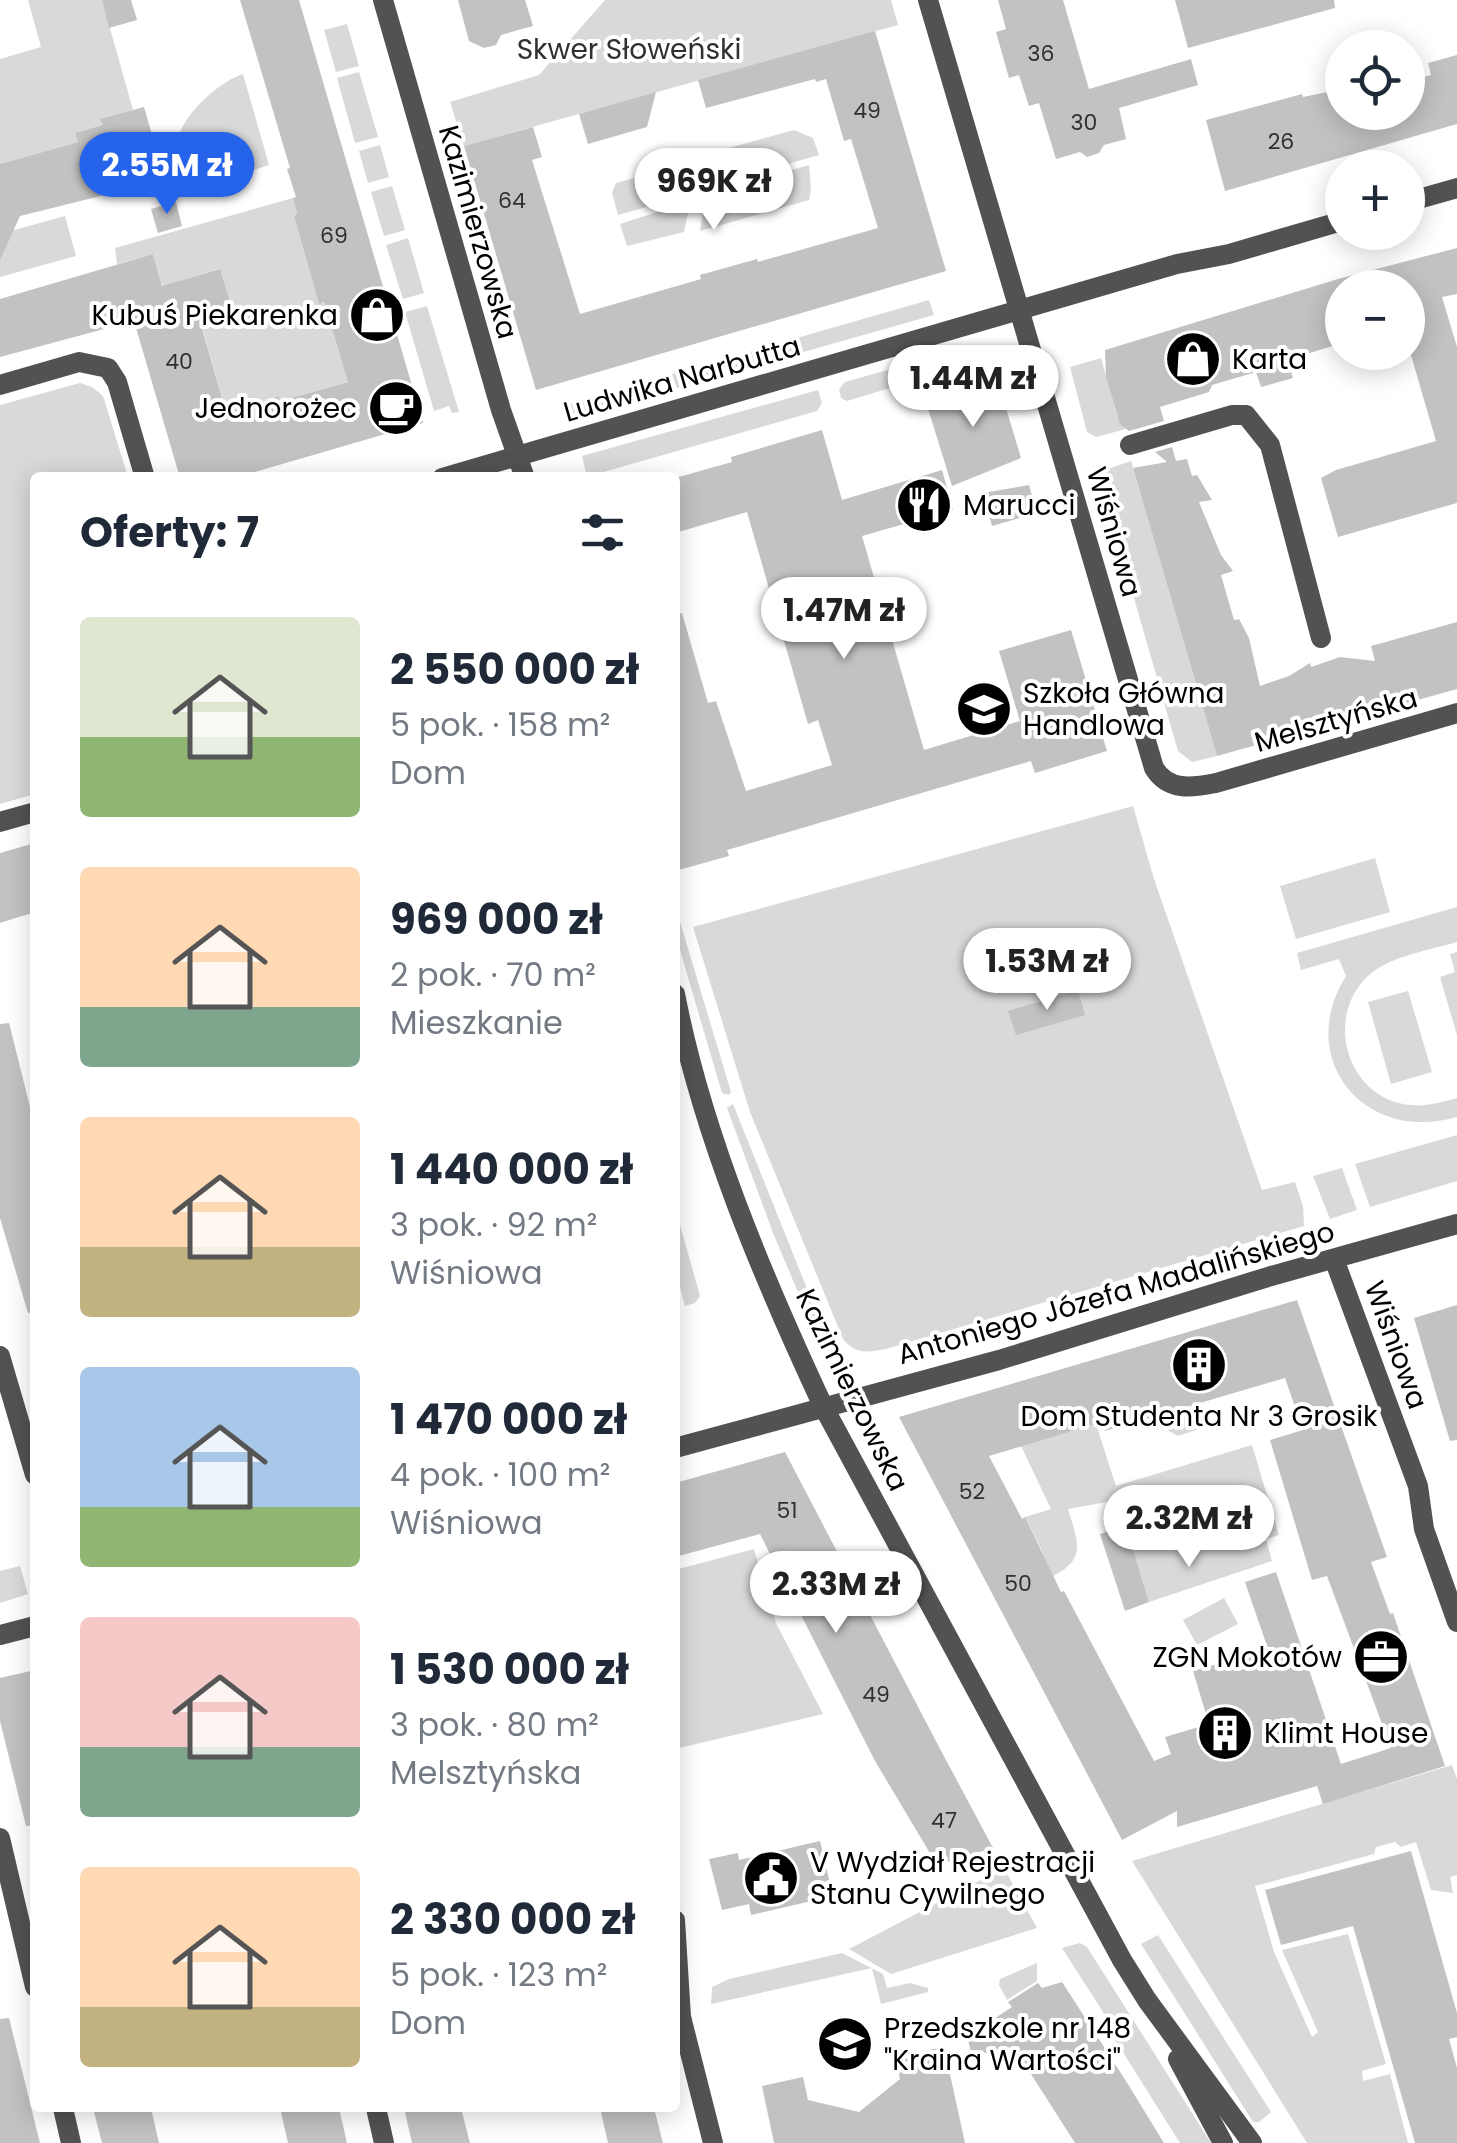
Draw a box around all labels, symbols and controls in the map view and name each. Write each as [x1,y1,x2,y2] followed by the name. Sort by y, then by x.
[517,30,741,69] park label: Skwer Słoweński
[1325,30,1425,370] map controls
[1325,30,1425,130] button: locate
[1028,38,1054,69] house number: 36
[853,95,881,126] house number: 49
[1071,107,1097,138] house number: 30
[429,121,527,343] street label: Kazimierzowska
[1268,126,1294,157] house number: 26
[64,132,270,217] pin: 2.55M zł
[101,142,233,187] text: 2.55M zł
[622,148,806,233] pin: 969K zł
[1325,150,1425,250] button: +
[657,158,771,203] text: 969K zł
[498,185,526,216] house number: 64
[320,220,348,251] house number: 69
[1325,270,1425,370] button: −
[347,285,407,345] shop icon: Kubuś Piekarenka
[91,296,338,335] place label: Kubuś Piekarenka
[559,327,805,431] street label: Ludwika Narbutta
[1163,329,1223,389] shop icon: Karta
[1232,340,1307,379] place label: Karta
[870,345,1076,430] pin: 1.44M zł
[165,346,193,377] house number: 40
[910,355,1036,400] text: 1.44M zł
[366,378,426,438] cafe icon: Jednorożec
[195,389,357,428] place label: Jednorożec
[1077,462,1151,602] street label: Wiśniowa
[894,475,954,535] restaurant icon: Marucci
[963,486,1075,525] place label: Marucci
[80,503,259,562] text: Oferty: 7
[575,505,630,560] icon: filters
[741,577,947,662] pin: 1.47M zł
[783,587,905,632] text: 1.47M zł
[390,640,639,699] text: 2 550 000 zł
[160,657,280,777] icon: home
[1023,674,1225,745] place label: Szkoła Główna Handlowa
[1250,678,1422,762] street label: Melsztyńska
[954,679,1014,739] school or university icon: Szkoła Główna Handlowa
[390,702,610,747] text: 5 pok. · 158 m²
[390,750,466,795] text: Dom
[390,890,603,949] text: 969 000 zł
[160,907,280,1027] icon: home
[944,928,1150,1013] pin: 1.53M zł
[985,938,1109,983] text: 1.53M zł
[390,952,596,997] text: 2 pok. · 70 m²
[390,1000,563,1045] text: Mieszkanie
[390,1140,633,1199] text: 1 440 000 zł
[160,1157,280,1277] icon: home
[390,1202,597,1247] text: 3 pok. · 92 m²
[893,1212,1339,1374] street label: Antoniego Józefa Madalińskiego
[390,1250,543,1295] text: Wiśniowa
[1355,1276,1437,1414] street label: Wiśniowa
[786,1282,918,1498] street label: Kazimierzowska
[1169,1335,1229,1395] building icon: Dom Studenta Nr 3 Grosik
[390,1390,627,1449] text: 1 470 000 zł
[1020,1397,1378,1436] place label: Dom Studenta Nr 3 Grosik
[160,1407,280,1527] icon: home
[390,1452,610,1497] text: 4 pok. · 100 m²
[959,1476,985,1507] house number: 52
[1086,1485,1292,1570] pin: 2.32M zł
[777,1495,797,1526] house number: 51
[1125,1495,1253,1540] text: 2.32M zł
[390,1500,543,1545] text: Wiśniowa
[733,1551,939,1636] pin: 2.33M zł
[772,1561,900,1606] text: 2.33M zł
[1004,1568,1032,1599] house number: 50
[1351,1627,1411,1687] office icon: ZGN Mokotów
[1152,1638,1342,1677] place label: ZGN Mokotów
[390,1640,629,1699] text: 1 530 000 zł
[160,1657,280,1777] icon: home
[862,1679,890,1710] house number: 49
[390,1702,599,1747] text: 3 pok. · 80 m²
[1195,1703,1255,1763] building icon: Klimt House
[1264,1714,1428,1753] place label: Klimt House
[390,1750,582,1795] text: Melsztyńska
[931,1805,957,1836] house number: 47
[810,1843,1095,1914] place label: V Wydział Rejestracji Stanu Cywilnego
[741,1848,801,1908] public building icon: V Wydział Rejestracji Stanu Cywilnego
[390,1890,635,1949] text: 2 330 000 zł
[160,1907,280,2027] icon: home
[390,1952,607,1997] text: 5 pok. · 123 m²
[390,2000,466,2045] text: Dom
[884,2009,1131,2080] place label: Przedszkole nr 148 "Kraina Wartości"
[815,2014,875,2074] school or university icon: Przedszkole nr 148 "Kraina Wartości"

